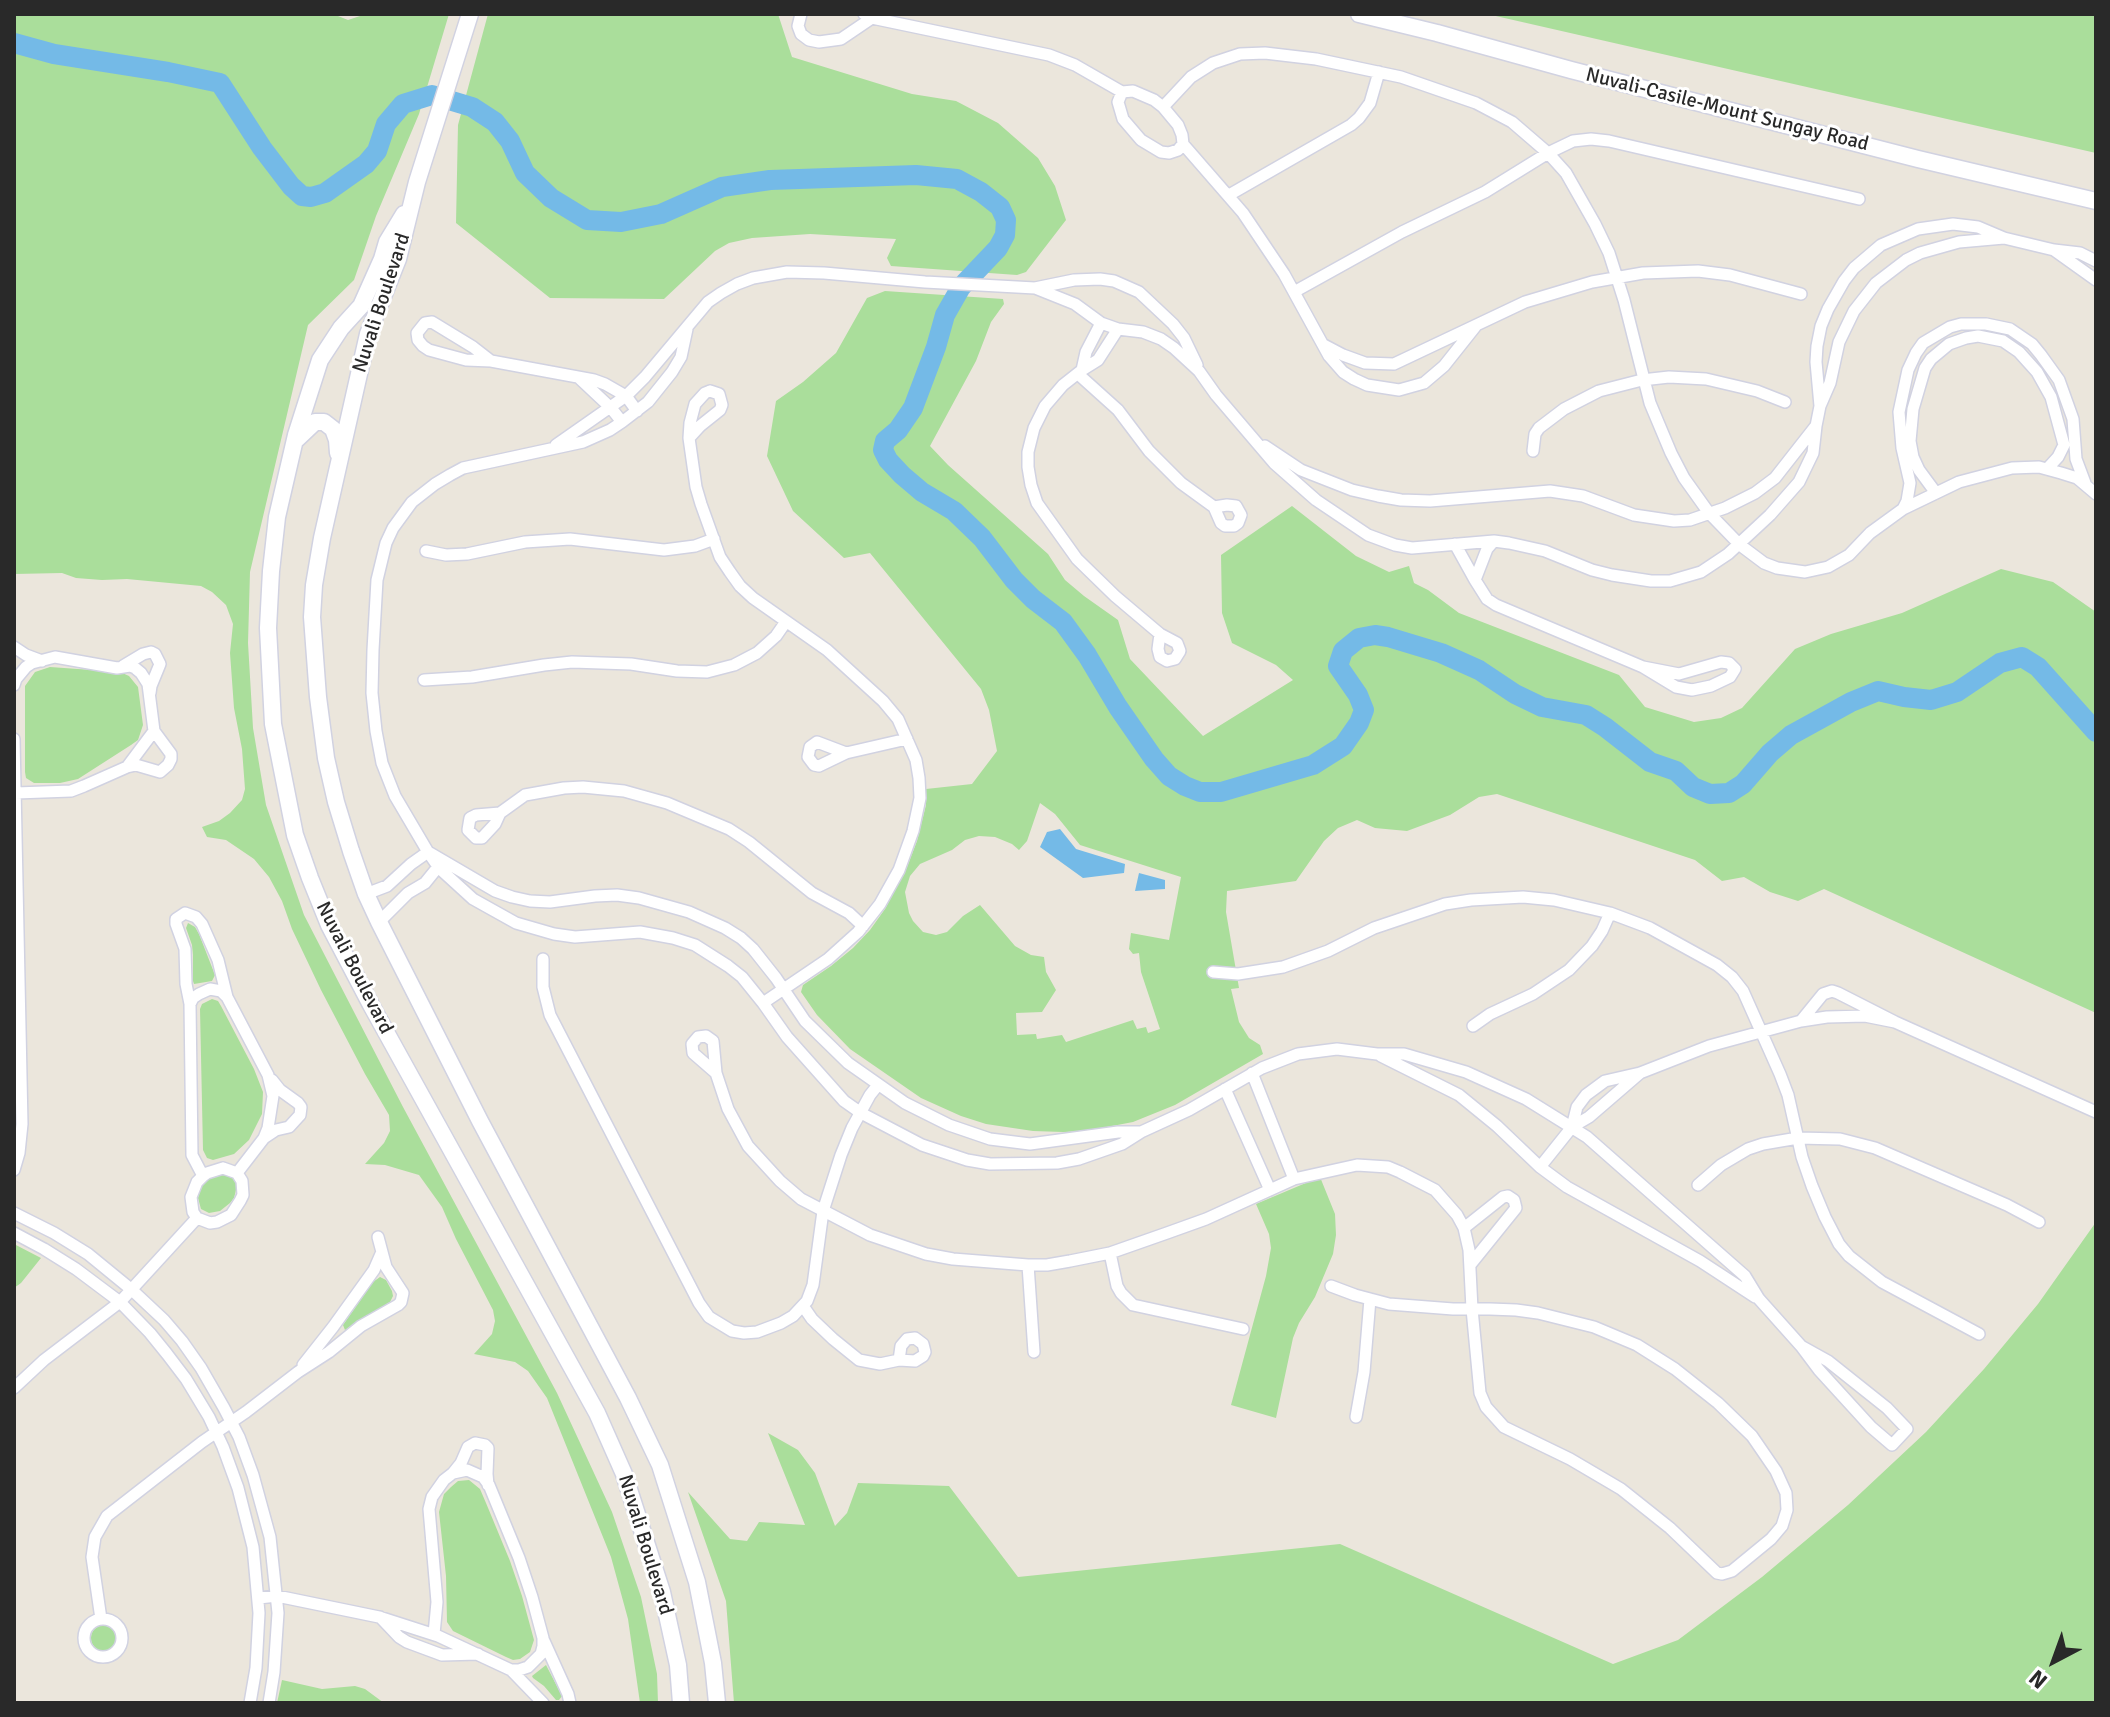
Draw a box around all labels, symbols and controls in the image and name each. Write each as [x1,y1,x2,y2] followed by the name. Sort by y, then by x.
[1583,63,1871,157] street label: Nuvali-Casile-Mount Sungay Road
[348,230,416,376] street label: Nuvali Boulevard
[310,898,398,1038] street label: Nuvali Boulevard
[612,1472,678,1618] street label: Nuvali Boulevard
[2014,1621,2094,1701] north arrow
[2023,1664,2053,1695] text: N

